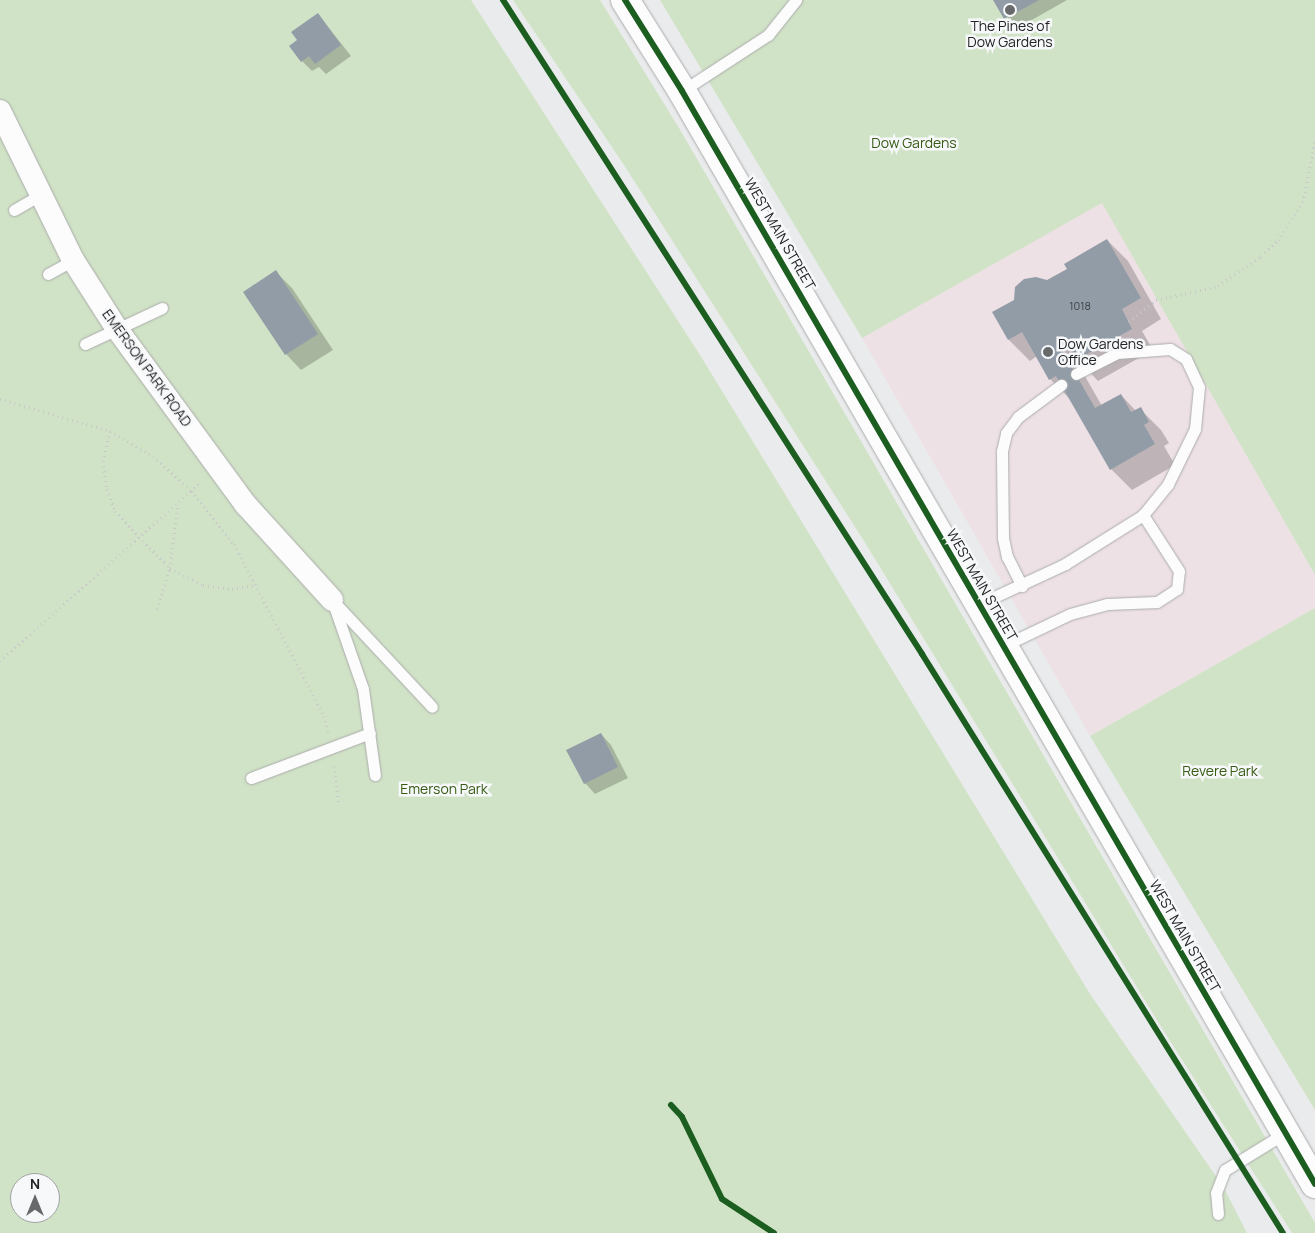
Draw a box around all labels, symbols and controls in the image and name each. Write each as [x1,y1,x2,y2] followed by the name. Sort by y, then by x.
[1004,4,1016,16] marker: The Pines of Dow Gardens
[967,18,1053,50] place label: The Pines of Dow Gardens
[871,135,957,151] park label: Dow Gardens
[741,175,819,293] street label: WEST MAIN STREET
[1069,299,1091,313] house number: 1018
[99,306,195,430] street label: EMERSON PARK ROAD
[1058,336,1143,368] place label: Dow Gardens Office
[1042,346,1054,358] marker: Dow Gardens Office
[943,526,1021,644] street label: WEST MAIN STREET
[1182,763,1258,779] park label: Revere Park
[400,781,488,797] park label: Emerson Park
[1146,877,1224,995] street label: WEST MAIN STREET
[10,1173,60,1223] north arrow
[30,1174,40,1193] text: N

